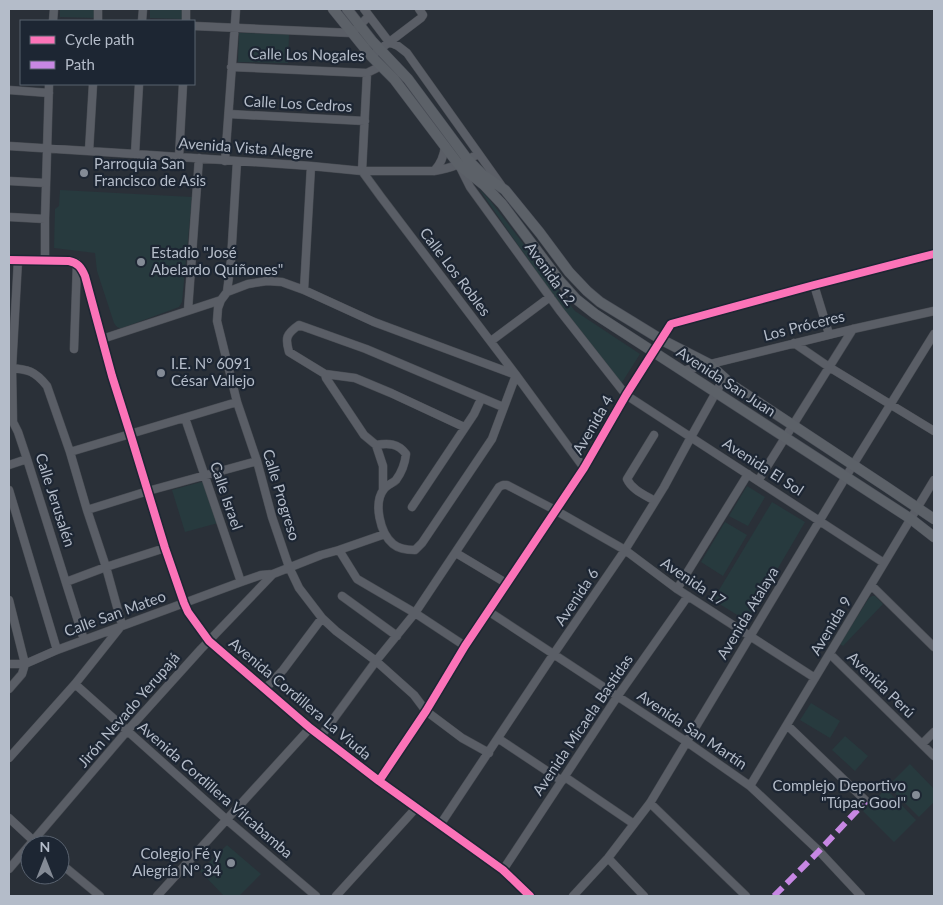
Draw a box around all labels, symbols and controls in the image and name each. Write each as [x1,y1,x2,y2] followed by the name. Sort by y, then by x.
[20,20,195,85] legend
[65,30,134,48] text: Cycle path
[249,44,365,64] street label: Calle Los Nogales
[65,55,95,73] text: Path
[243,91,353,115] street label: Calle Los Cedros
[178,133,314,161] street label: Avenida Vista Alegre
[94,154,206,189] place label: Parroquia San Francisco de Asis
[78,167,90,179] marker: Parroquia San Francisco de Asis
[417,224,495,319] street label: Calle Los Robles
[522,238,580,309] street label: Avenida 12
[151,243,283,278] place label: Estadio "José Abelardo Quiñones"
[135,256,147,268] marker: Estadio "José Abelardo Quiñones"
[761,306,846,344] street label: Los Próceres
[674,343,779,420] street label: Avenida San Juan
[171,354,255,389] place label: I.E. N° 6091 César Vallejo
[155,367,167,379] marker: I.E. N° 6091 César Vallejo
[568,391,616,457] street label: Avenida 4
[720,433,807,499] street label: Avenida El Sol
[260,447,304,543] street label: Calle Progreso
[32,451,80,549] street label: Calle Jerusalén
[207,459,247,532] street label: Calle Israel
[658,553,730,610] street label: Avenida 17
[713,563,782,662] street label: Avenida Atalaya
[550,564,602,629] street label: Avenida 6
[61,586,168,640] street label: Calle San Mateo
[806,593,855,658] street label: Avenida 9
[226,633,375,763] street label: Avenida Cordillera La Viuda
[73,648,183,770] street label: Jirón Nevado Yerupajá
[844,648,919,721] street label: Avenida Perú
[528,650,636,799] street label: Avenida Micaela Bastidas
[634,686,751,773] street label: Avenida San Martín
[135,717,297,861] street label: Avenida Cordillera Vilcabamba
[773,776,906,811] place label: Complejo Deportivo "Túpac Gool"
[910,789,922,801] marker: Complejo Deportivo "Túpac Gool"
[20,835,70,885] north arrow
[40,838,50,855] text: N
[132,844,221,879] place label: Colegio Fé y Alegría N° 34
[225,857,237,869] marker: Colegio Fé y Alegría N° 34

